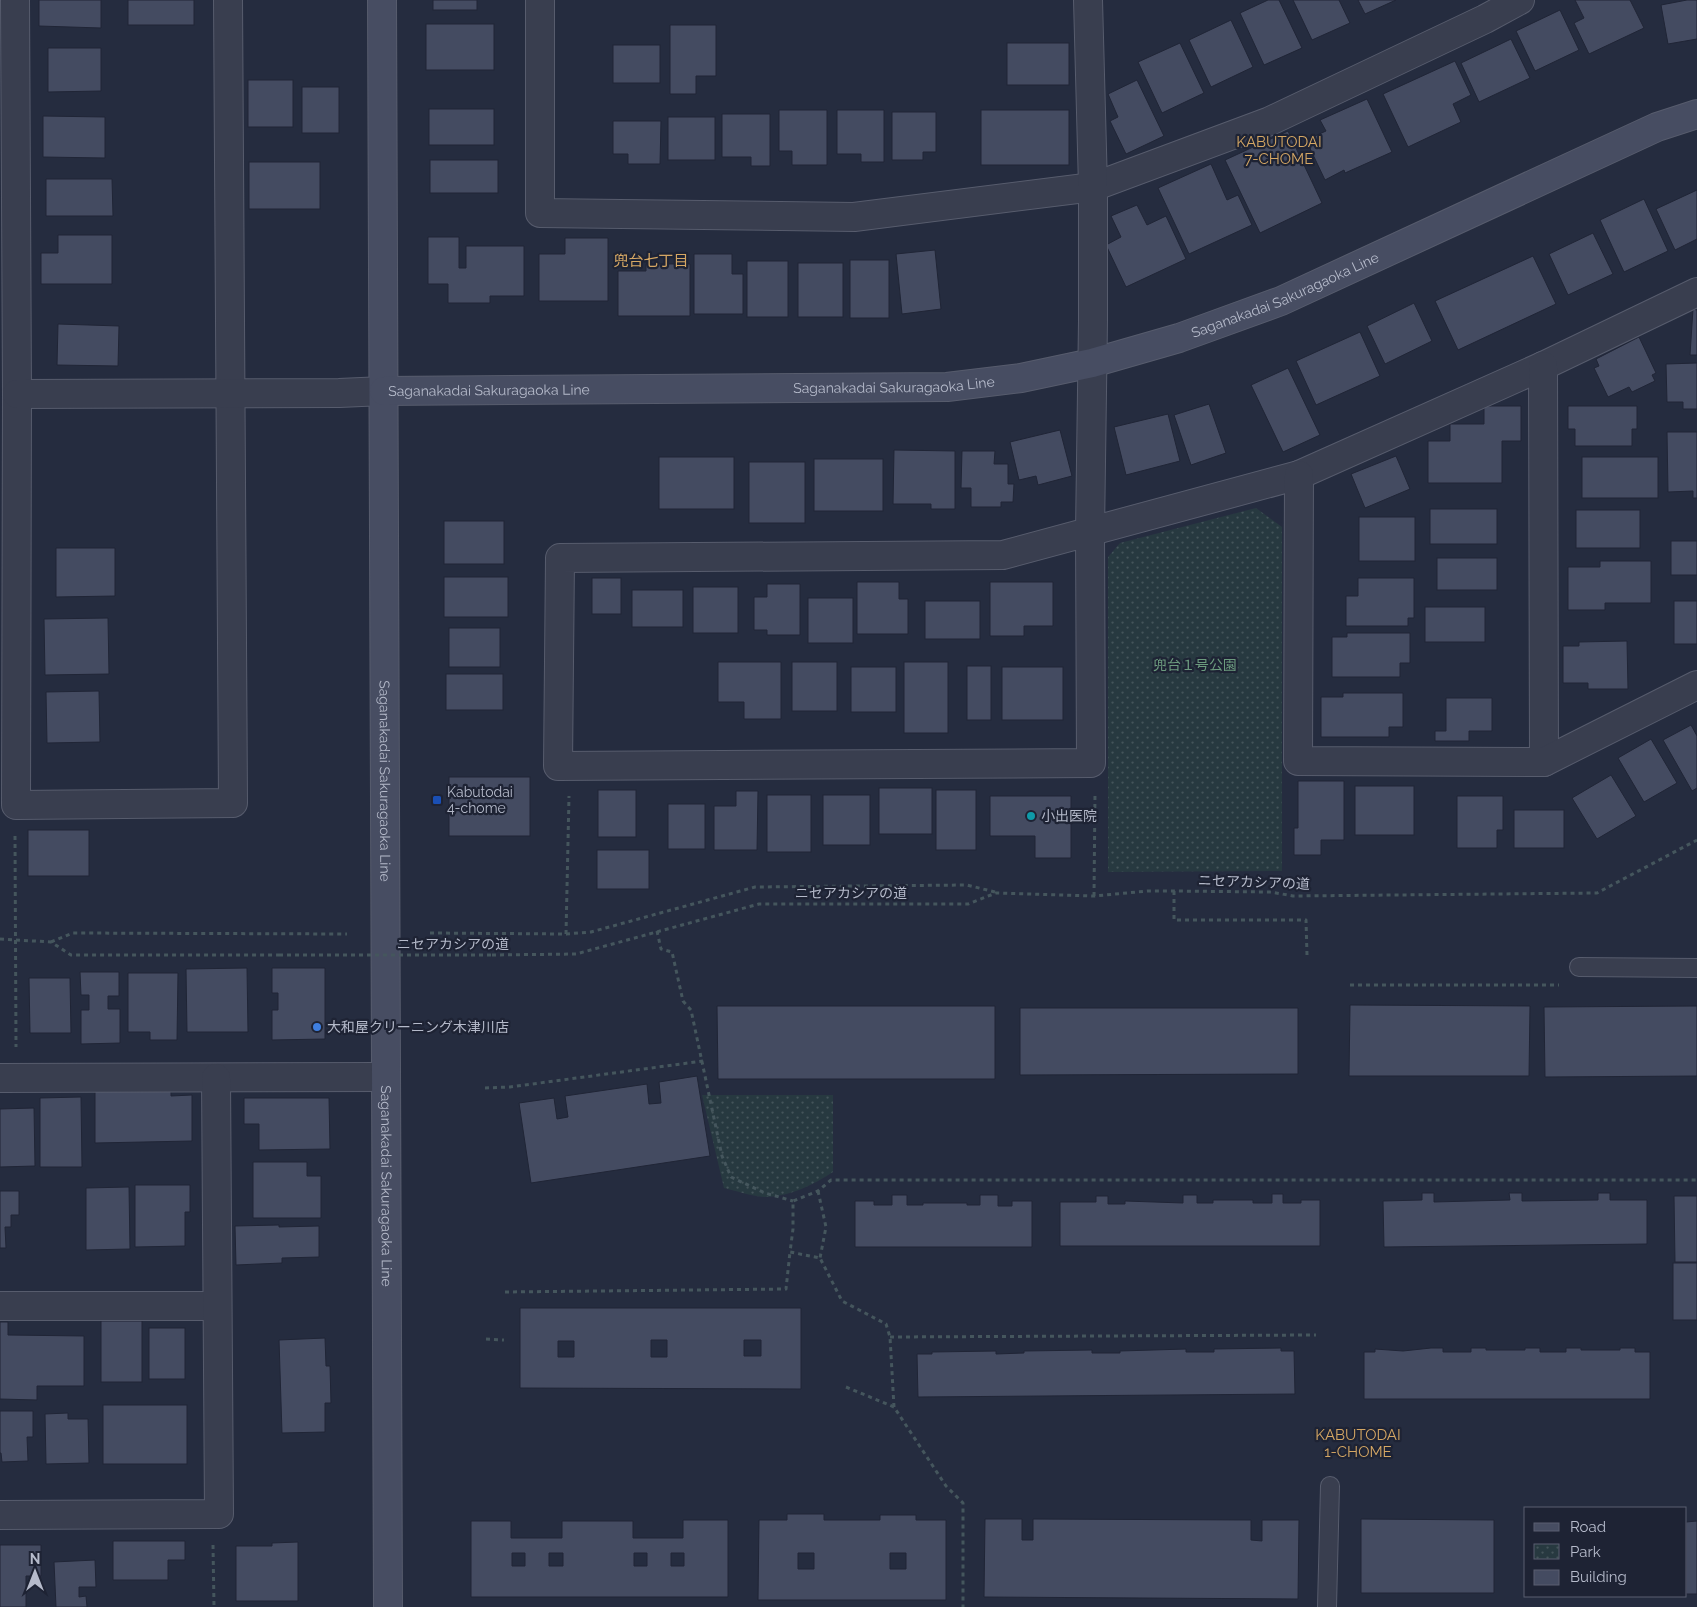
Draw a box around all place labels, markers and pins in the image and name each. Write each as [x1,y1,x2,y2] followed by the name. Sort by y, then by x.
[447,784,513,816] place label: Kabutodai 4-chome
[431,794,443,806] marker: Kabutodai 4-chome
[1041,808,1097,824] place label: 小出医院
[1025,810,1037,822] marker: 小出医院
[327,1019,509,1035] place label: 大和屋クリーニング木津川店
[311,1021,323,1033] marker: 大和屋クリーニング木津川店

